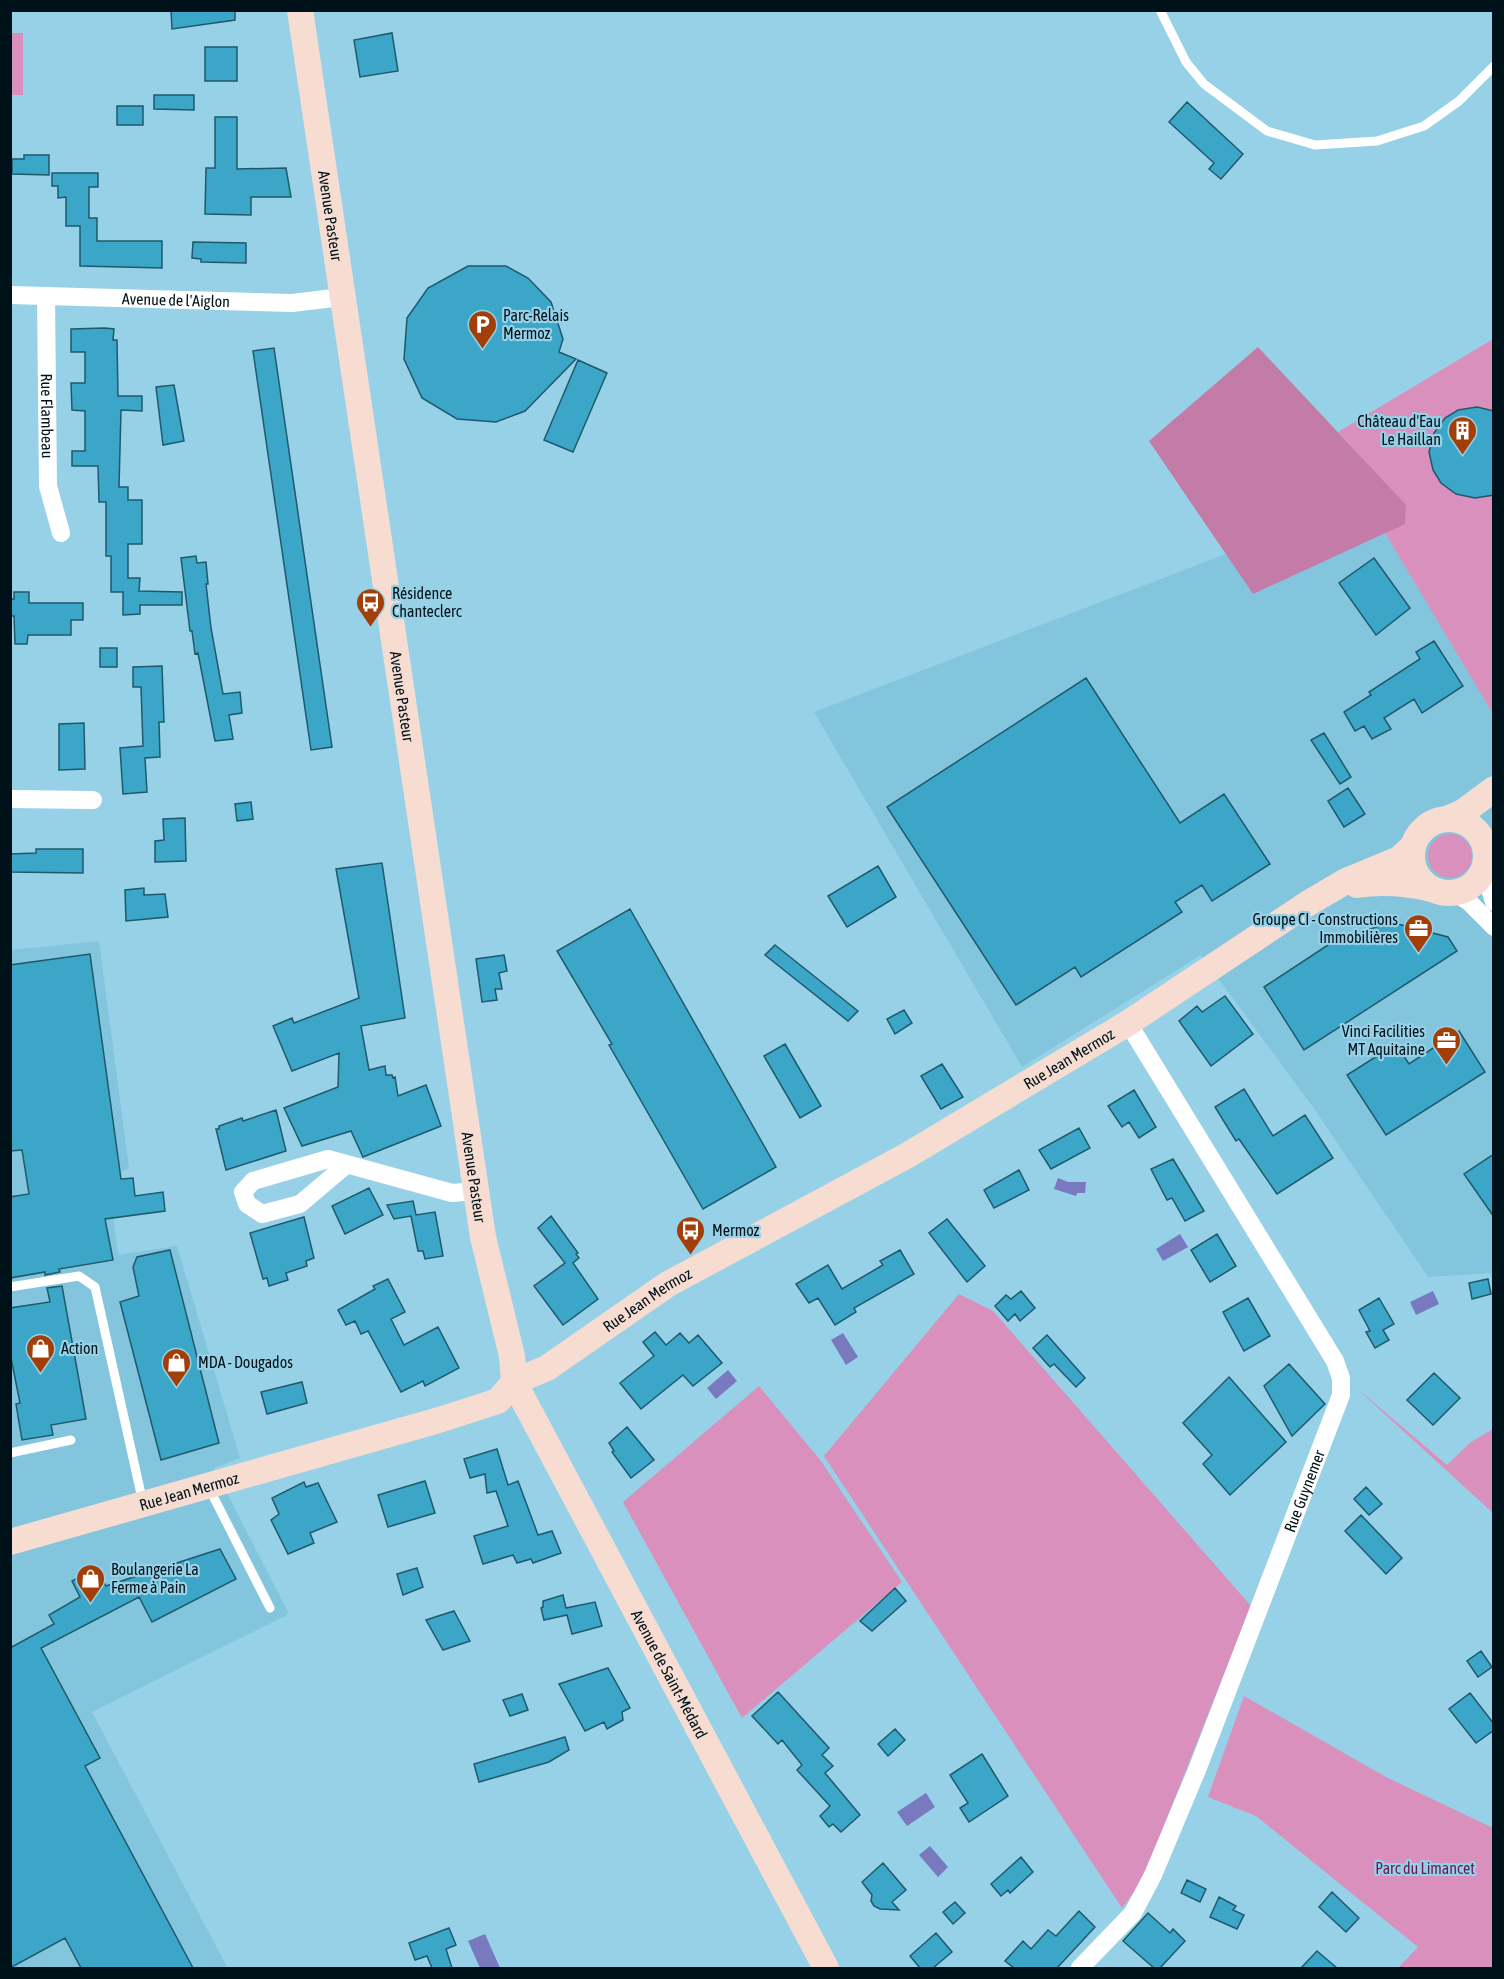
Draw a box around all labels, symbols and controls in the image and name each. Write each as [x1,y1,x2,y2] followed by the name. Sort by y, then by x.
[315,169,346,262] street label: Avenue Pasteur
[122,289,230,311] street label: Avenue de l'Aiglon
[503,306,569,342] place label: Parc-Relais Mermoz
[466,308,498,350] parking icon: Parc-Relais Mermoz
[38,373,57,459] street label: Rue Flambeau
[1357,412,1441,448] place label: Château d'Eau Le Haillan
[1446,414,1478,456] building icon: Château d'Eau Le Haillan
[392,584,462,620] place label: Résidence Chanteclerc
[355,586,387,628] bus stop icon: Résidence Chanteclerc
[387,650,418,743] street label: Avenue Pasteur
[1253,910,1398,946] place label: Groupe CI - Constructions Immobilières
[1403,912,1435,954] office icon: Groupe CI - Constructions Immobilières
[1342,1022,1425,1059] place label: Vinci Facilities MT Aquitaine
[1020,1024,1118,1093] street label: Rue Jean Mermoz
[1430,1024,1462,1066] office icon: Vinci Facilities MT Aquitaine
[458,1131,490,1224] street label: Avenue Pasteur
[675,1214,707,1256] bus stop icon: Mermoz
[712,1221,760,1239] place label: Mermoz
[599,1264,695,1335] street label: Rue Jean Mermoz
[24,1332,56,1374] shop icon: Action
[61,1339,98,1357] place label: Action
[161,1346,193,1388] shop icon: MDA - Dougados
[198,1353,293,1372] place label: MDA - Dougados
[1280,1447,1328,1535] street label: Rue Guynemer
[137,1468,241,1514] street label: Rue Jean Mermoz
[111,1560,199,1596] place label: Boulangerie La Ferme à Pain
[74,1562,106,1604] shop icon: Boulangerie La Ferme à Pain
[628,1607,711,1741] street label: Avenue de Saint-Médard
[1375,1859,1475,1877] park label: Parc du Limancet

